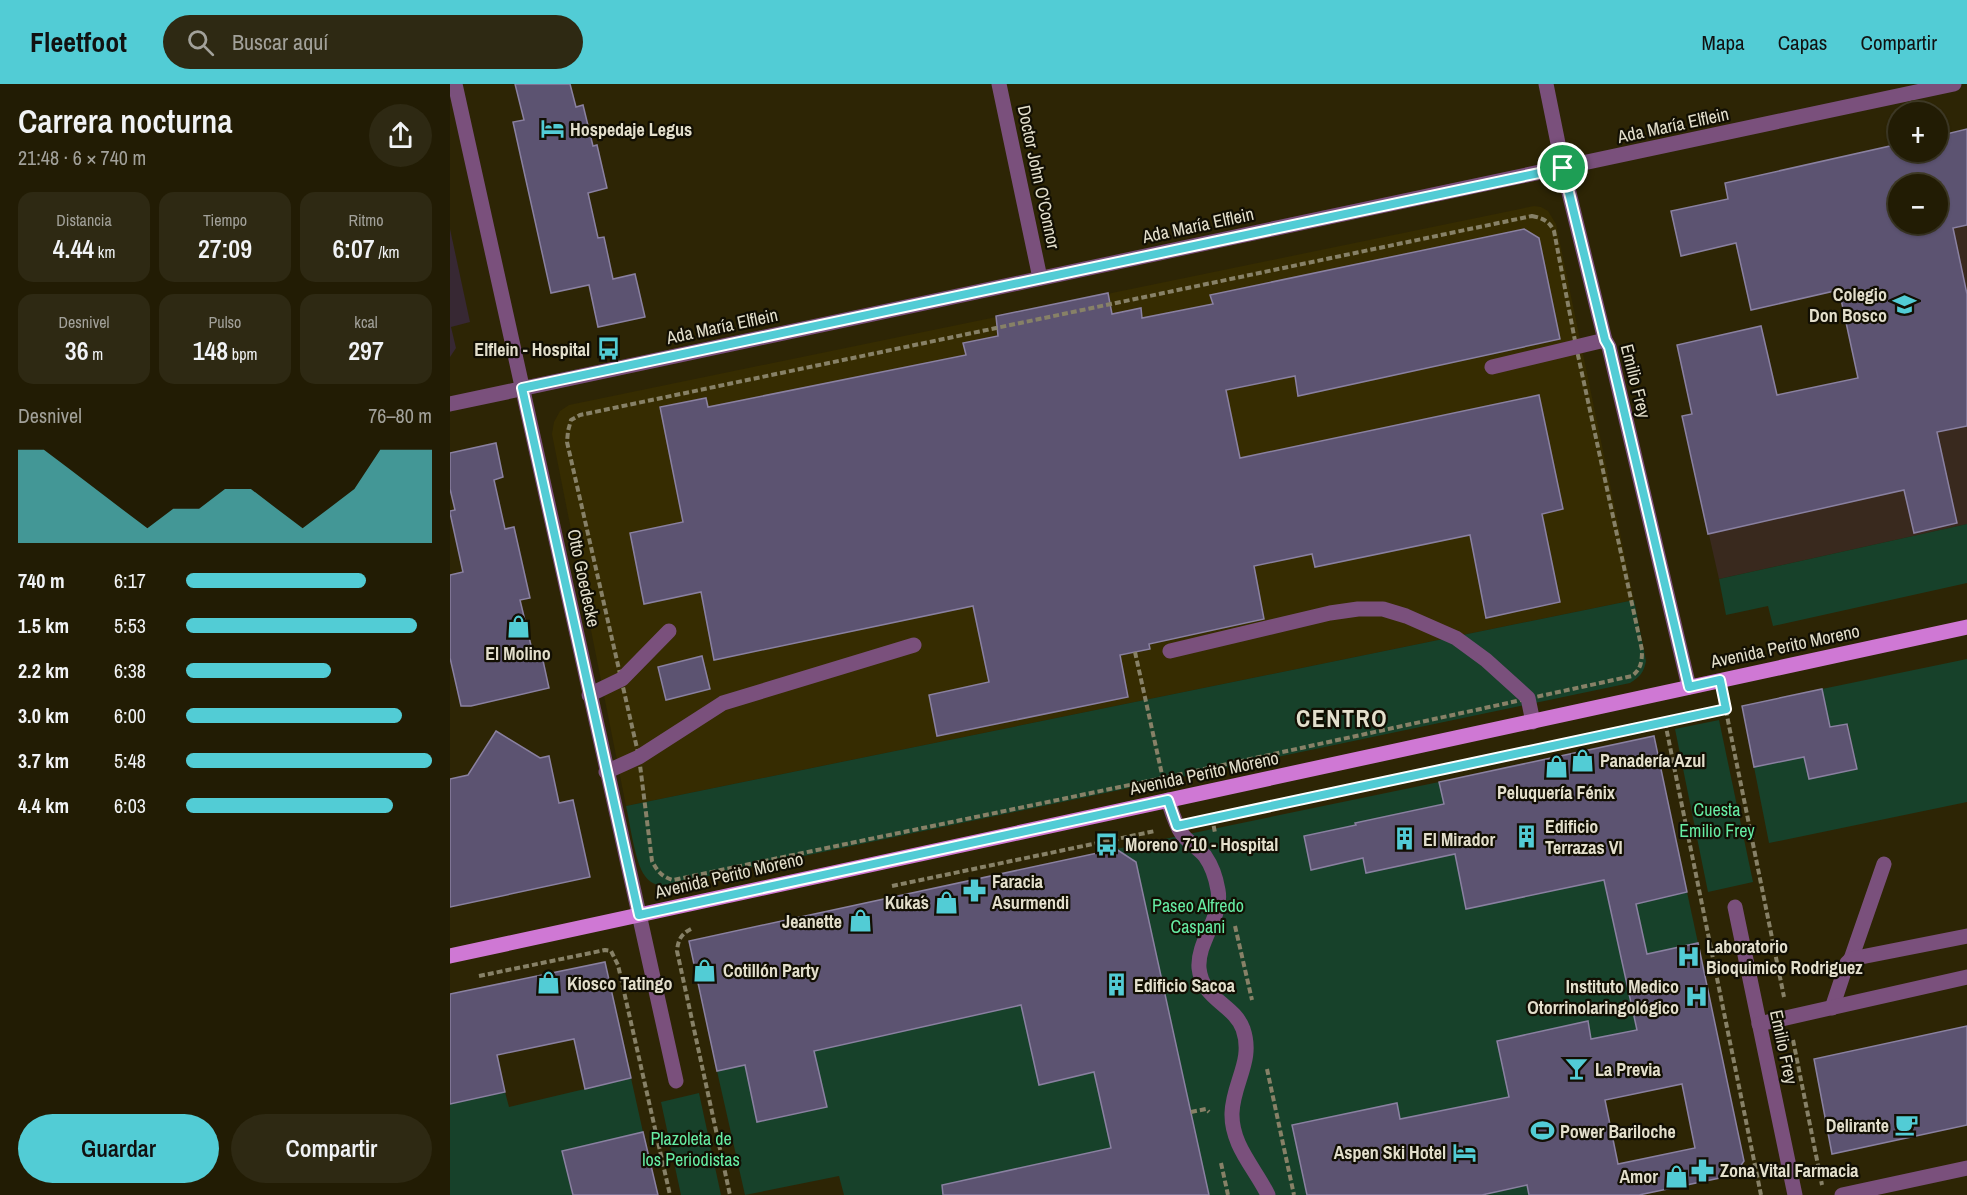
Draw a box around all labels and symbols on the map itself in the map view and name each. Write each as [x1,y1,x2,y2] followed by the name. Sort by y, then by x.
[1614,101,1731,149] street label: Ada María Elflein
[1012,103,1066,251] street label: Doctor John O'Connor
[539,116,565,142] hotel icon: Hospedaje Legus
[570,117,692,142] place label: Hospedaje Legus
[1537,142,1588,193] pin
[1139,201,1256,249] street label: Ada María Elflein
[1809,282,1887,328] place label: Colegio Don Bosco
[1892,291,1918,317] school or university icon: Colegio Don Bosco
[663,302,780,350] street label: Ada María Elflein
[595,336,621,362] bus stop icon: Elflein - Hospital
[474,337,590,362] place label: Elflein - Hospital
[1615,341,1657,421] street label: Emilio Frey
[561,527,607,629] street label: Otto Goedecke
[505,614,531,640] shop icon: El Molino
[1707,618,1862,674] street label: Avenida Perito Moreno
[485,641,551,666] place label: El Molino
[1296,702,1388,734] district label: CENTRO
[1126,745,1281,801] street label: Avenida Perito Moreno
[1569,747,1595,773] shop icon: Panadería Azul
[1600,748,1705,773] place label: Panadería Azul
[1543,753,1569,779] shop icon: Peluquería Fénix
[1497,780,1616,805] place label: Peluquería Fénix
[1679,797,1755,843] park label: Cuesta Emilio Frey
[1545,814,1623,860] place label: Edificio Terrazas VI
[1514,823,1540,849] building icon: Edificio Terrazas VI
[1392,826,1418,852] building icon: El Mirador
[1423,827,1495,852] place label: El Mirador
[1094,831,1120,857] bus stop icon: Moreno 710 - Hospital
[1125,832,1278,857] place label: Moreno 710 - Hospital
[651,846,806,904] street label: Avenida Perito Moreno
[992,869,1069,915] place label: Faracia Asurmendi
[961,878,987,904] pharmacy icon: Faracia Asurmendi
[934,889,960,915] shop icon: Kuka´s
[885,890,929,915] place label: Kuka´s
[1152,893,1244,939] park label: Paseo Alfredo Caspani
[847,908,873,934] shop icon: Jeanette
[782,909,842,934] place label: Jeanette
[1706,934,1863,980] place label: Laboratorio Bioquimico Rodriguez
[1675,943,1701,969] hospital icon: Laboratorio Bioquimico Rodriguez
[692,957,718,983] shop icon: Cotillón Party
[723,958,820,983] place label: Cotillón Party
[536,970,562,996] shop icon: Kiosco Tatingo
[567,971,673,996] place label: Kiosco Tatingo
[1103,972,1129,998] building icon: Edificio Sacoa
[1134,973,1236,998] place label: Edificio Sacoa
[1527,974,1679,1020] place label: Instituto Medico Otorrinolaringológico
[1684,983,1710,1009] hospital icon: Instituto Medico Otorrinolaringológico
[1764,1007,1804,1087] street label: Emilio Frey
[1564,1056,1590,1082] bar icon: La Previa
[1595,1057,1661,1082] place label: La Previa
[1894,1112,1920,1138] cafe icon: Delirante
[1826,1113,1889,1138] place label: Delirante
[1529,1118,1555,1144] sports icon: Power Bariloche
[1560,1119,1676,1144] place label: Power Bariloche
[642,1126,740,1172] park label: Plazoleta de los Periodistas
[1451,1139,1477,1165] hotel icon: Aspen Ski Hotel
[1334,1140,1446,1165] place label: Aspen Ski Hotel
[1689,1157,1715,1183] pharmacy icon: Zona Vital Farmacia
[1720,1158,1859,1183] place label: Zona Vital Farmacia
[1663,1163,1689,1189] shop icon: Amor
[1619,1164,1658,1189] place label: Amor

